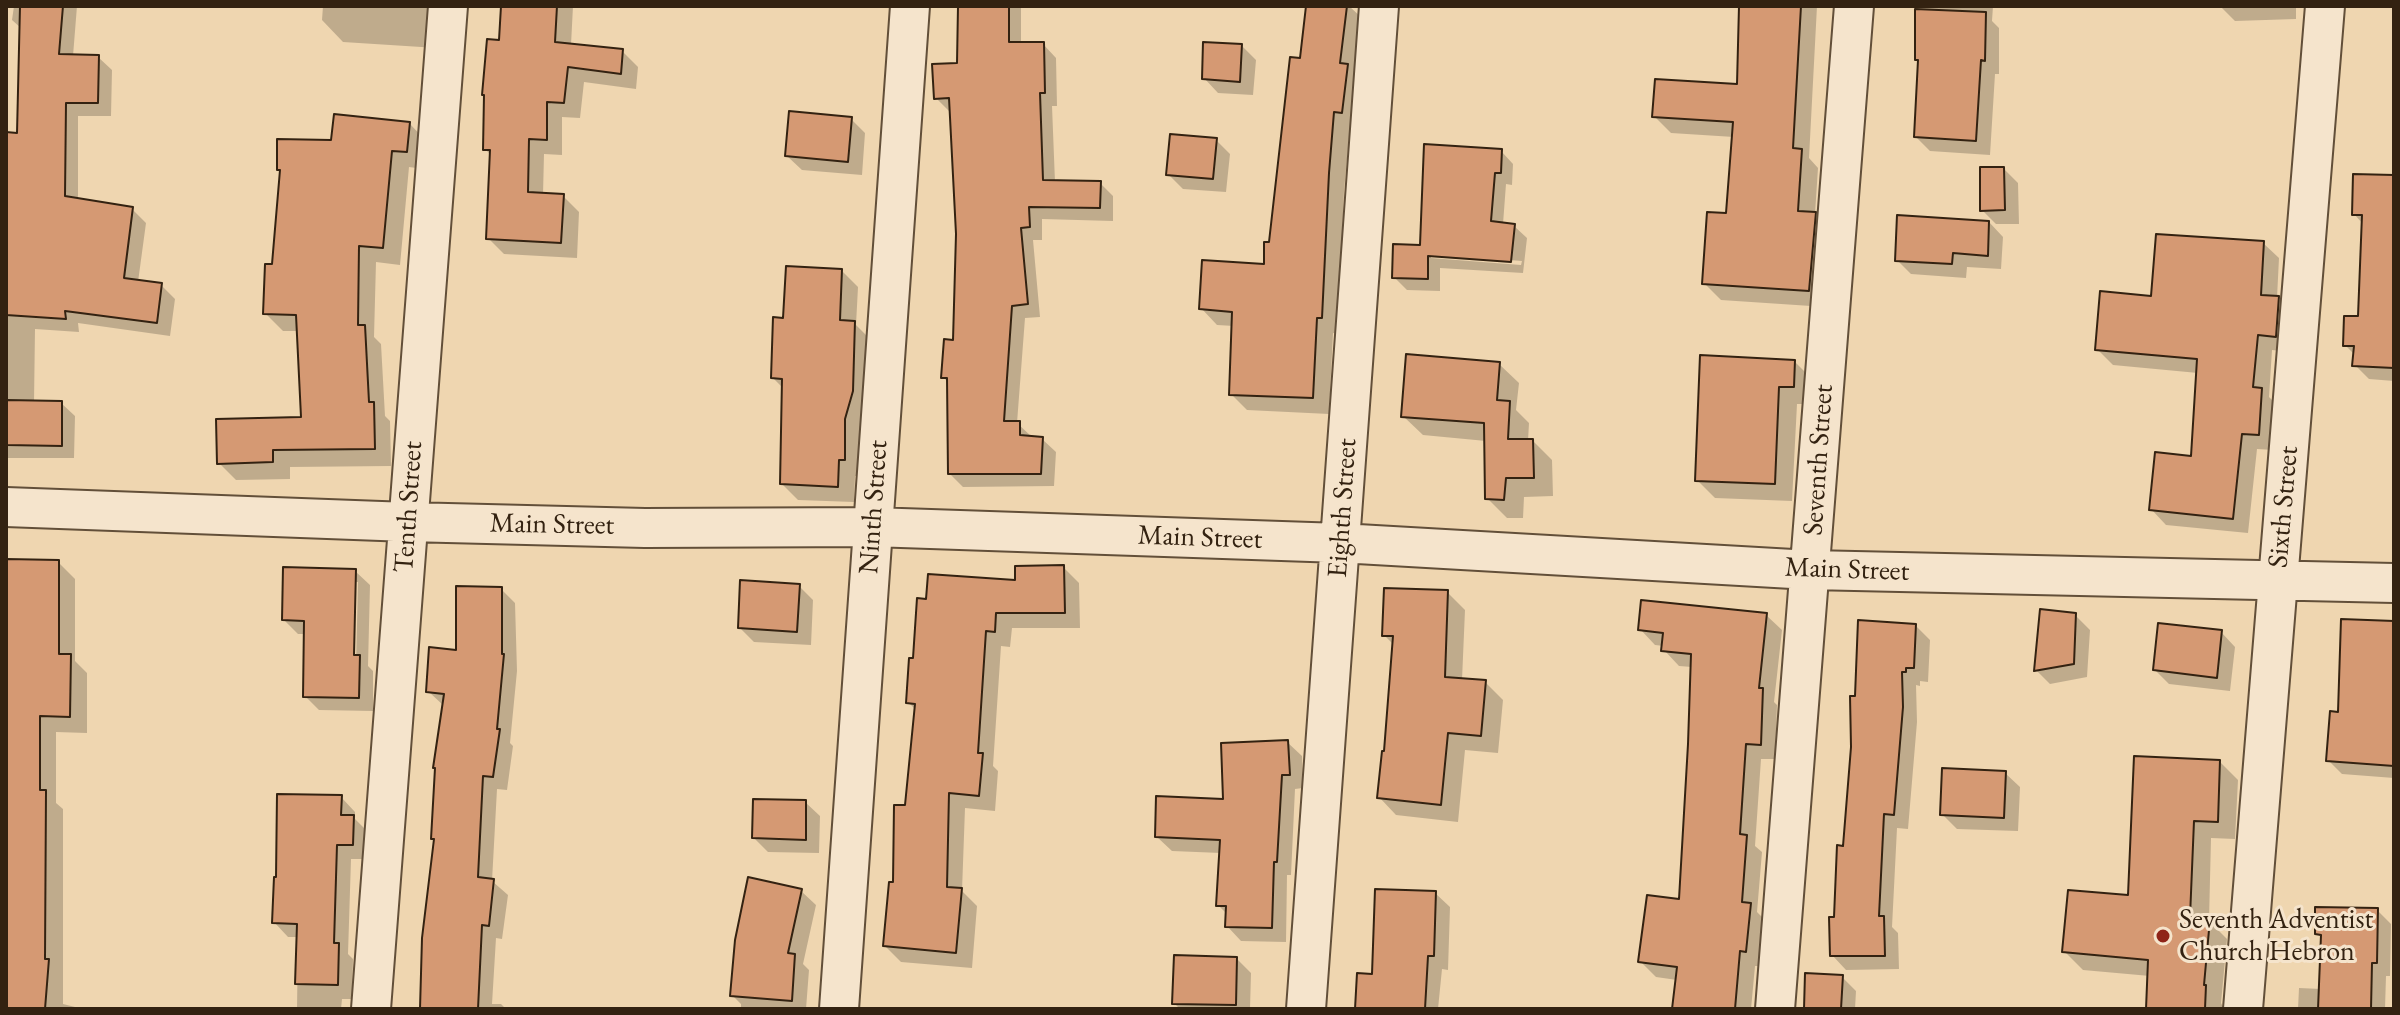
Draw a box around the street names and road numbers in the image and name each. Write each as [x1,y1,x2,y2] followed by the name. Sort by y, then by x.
[1797,383,1841,537] street label: Seventh Street
[1321,437,1365,579] street label: Eighth Street
[853,439,895,575] street label: Ninth Street
[388,440,430,574] street label: Tenth Street
[2262,445,2306,569] street label: Sixth Street
[489,507,615,543] street label: Main Street
[1137,519,1263,557] street label: Main Street
[1784,551,1910,589] street label: Main Street

